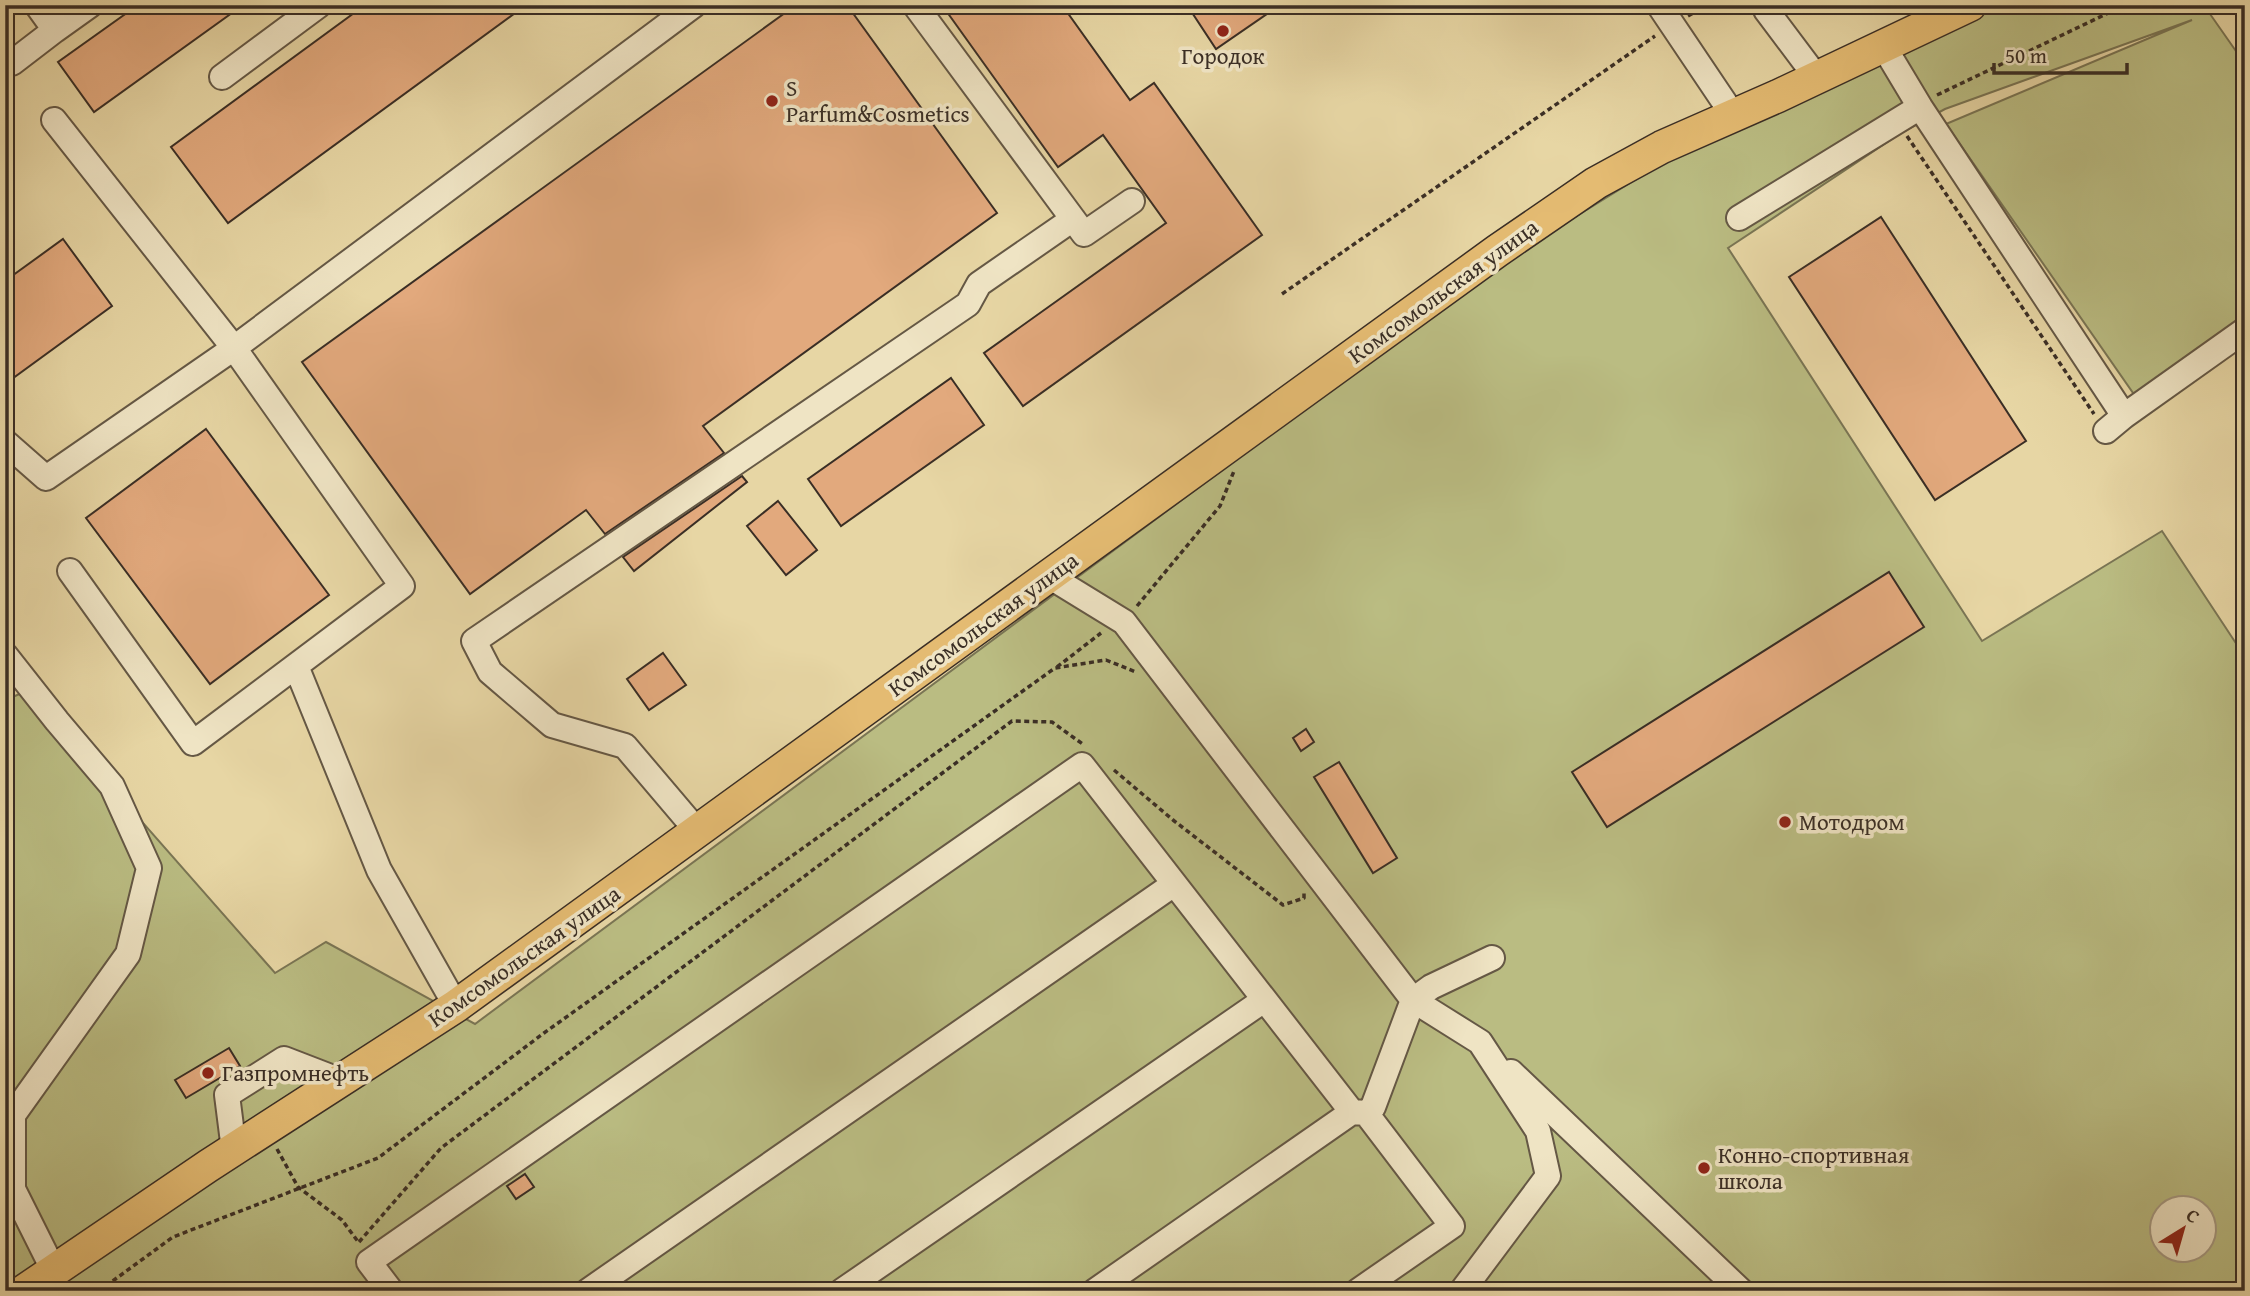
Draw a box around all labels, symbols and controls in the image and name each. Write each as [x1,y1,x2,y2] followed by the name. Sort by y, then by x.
[1215,23,1231,39] marker: Городок
[1994,32,2128,76] scale bar
[1181,39,1265,72] place label: Городок
[2005,40,2047,71] text: 50 m
[786,71,970,130] place label: S Parfum&Cosmetics
[764,93,780,109] marker: S Parfum&Cosmetics
[1341,210,1545,371] street label: Комсомольская улица
[881,543,1085,704] street label: Комсомольская улица
[1799,805,1905,838] place label: Мотодром
[1777,814,1793,830] marker: Мотодром
[421,877,627,1034] street label: Комсомольская улица
[222,1056,369,1089] place label: Газпромнефть
[200,1065,216,1081] marker: Газпромнефть
[1718,1138,1910,1197] place label: Конно-спортивная школа
[1696,1160,1712,1176] marker: Конно-спортивная школа
[2148,1194,2218,1264] north arrow
[2181,1201,2206,1230] text: С

